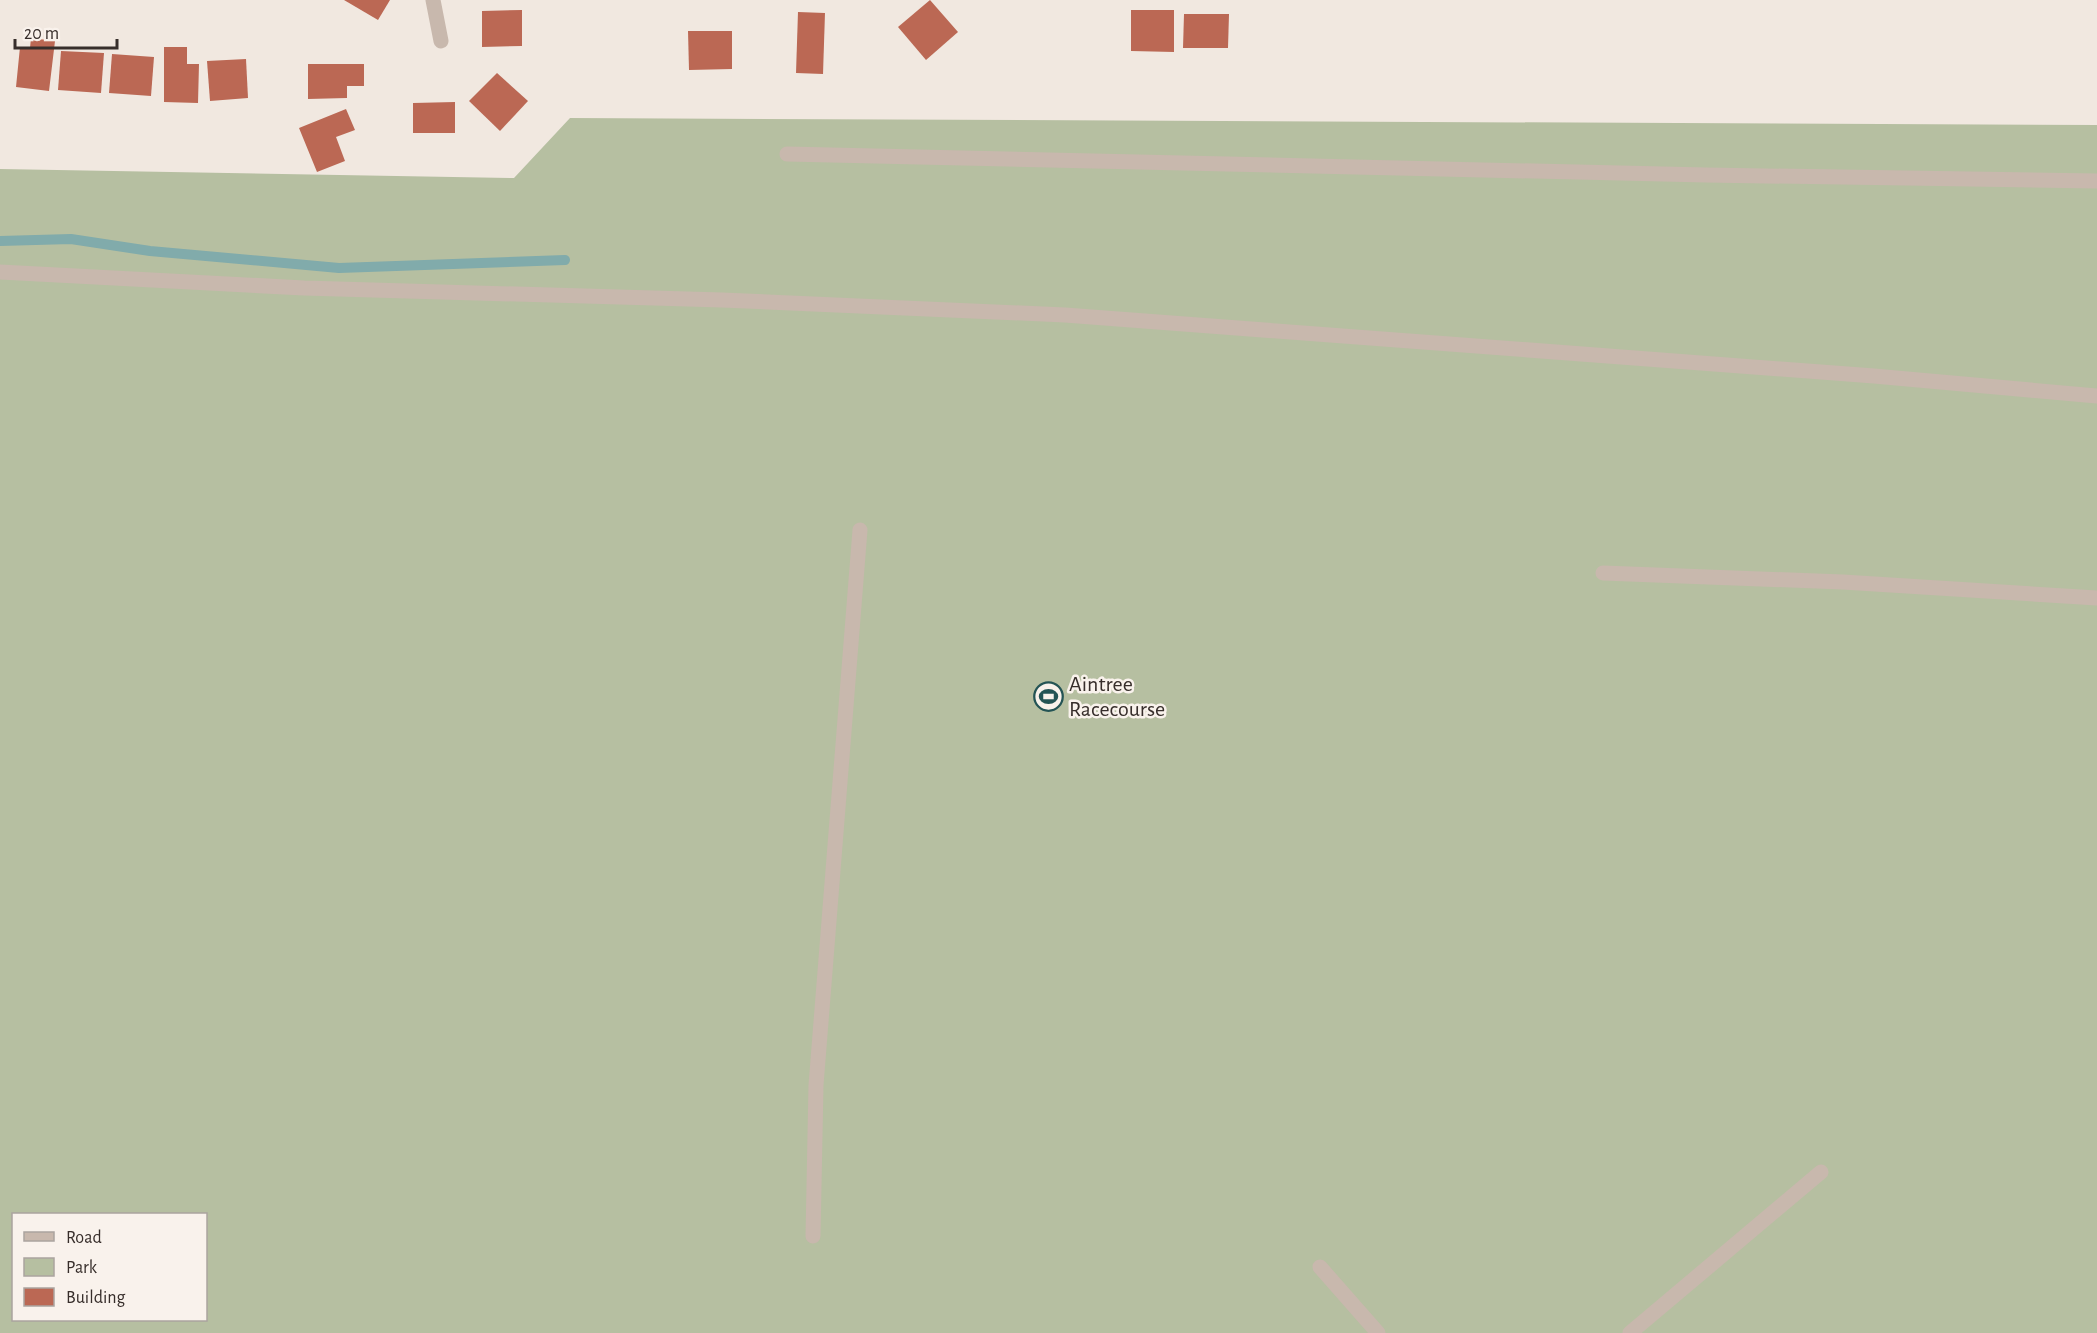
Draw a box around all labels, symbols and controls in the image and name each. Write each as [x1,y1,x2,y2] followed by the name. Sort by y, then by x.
[15,12,117,50] scale bar
[24,25,59,43] text: 20 m
[1069,673,1165,720] place label: Aintree Racecourse
[1032,680,1064,712] sports icon: Aintree Racecourse
[12,1213,207,1321] legend
[66,1229,102,1247] text: Road
[66,1259,98,1277] text: Park
[66,1289,126,1307] text: Building

